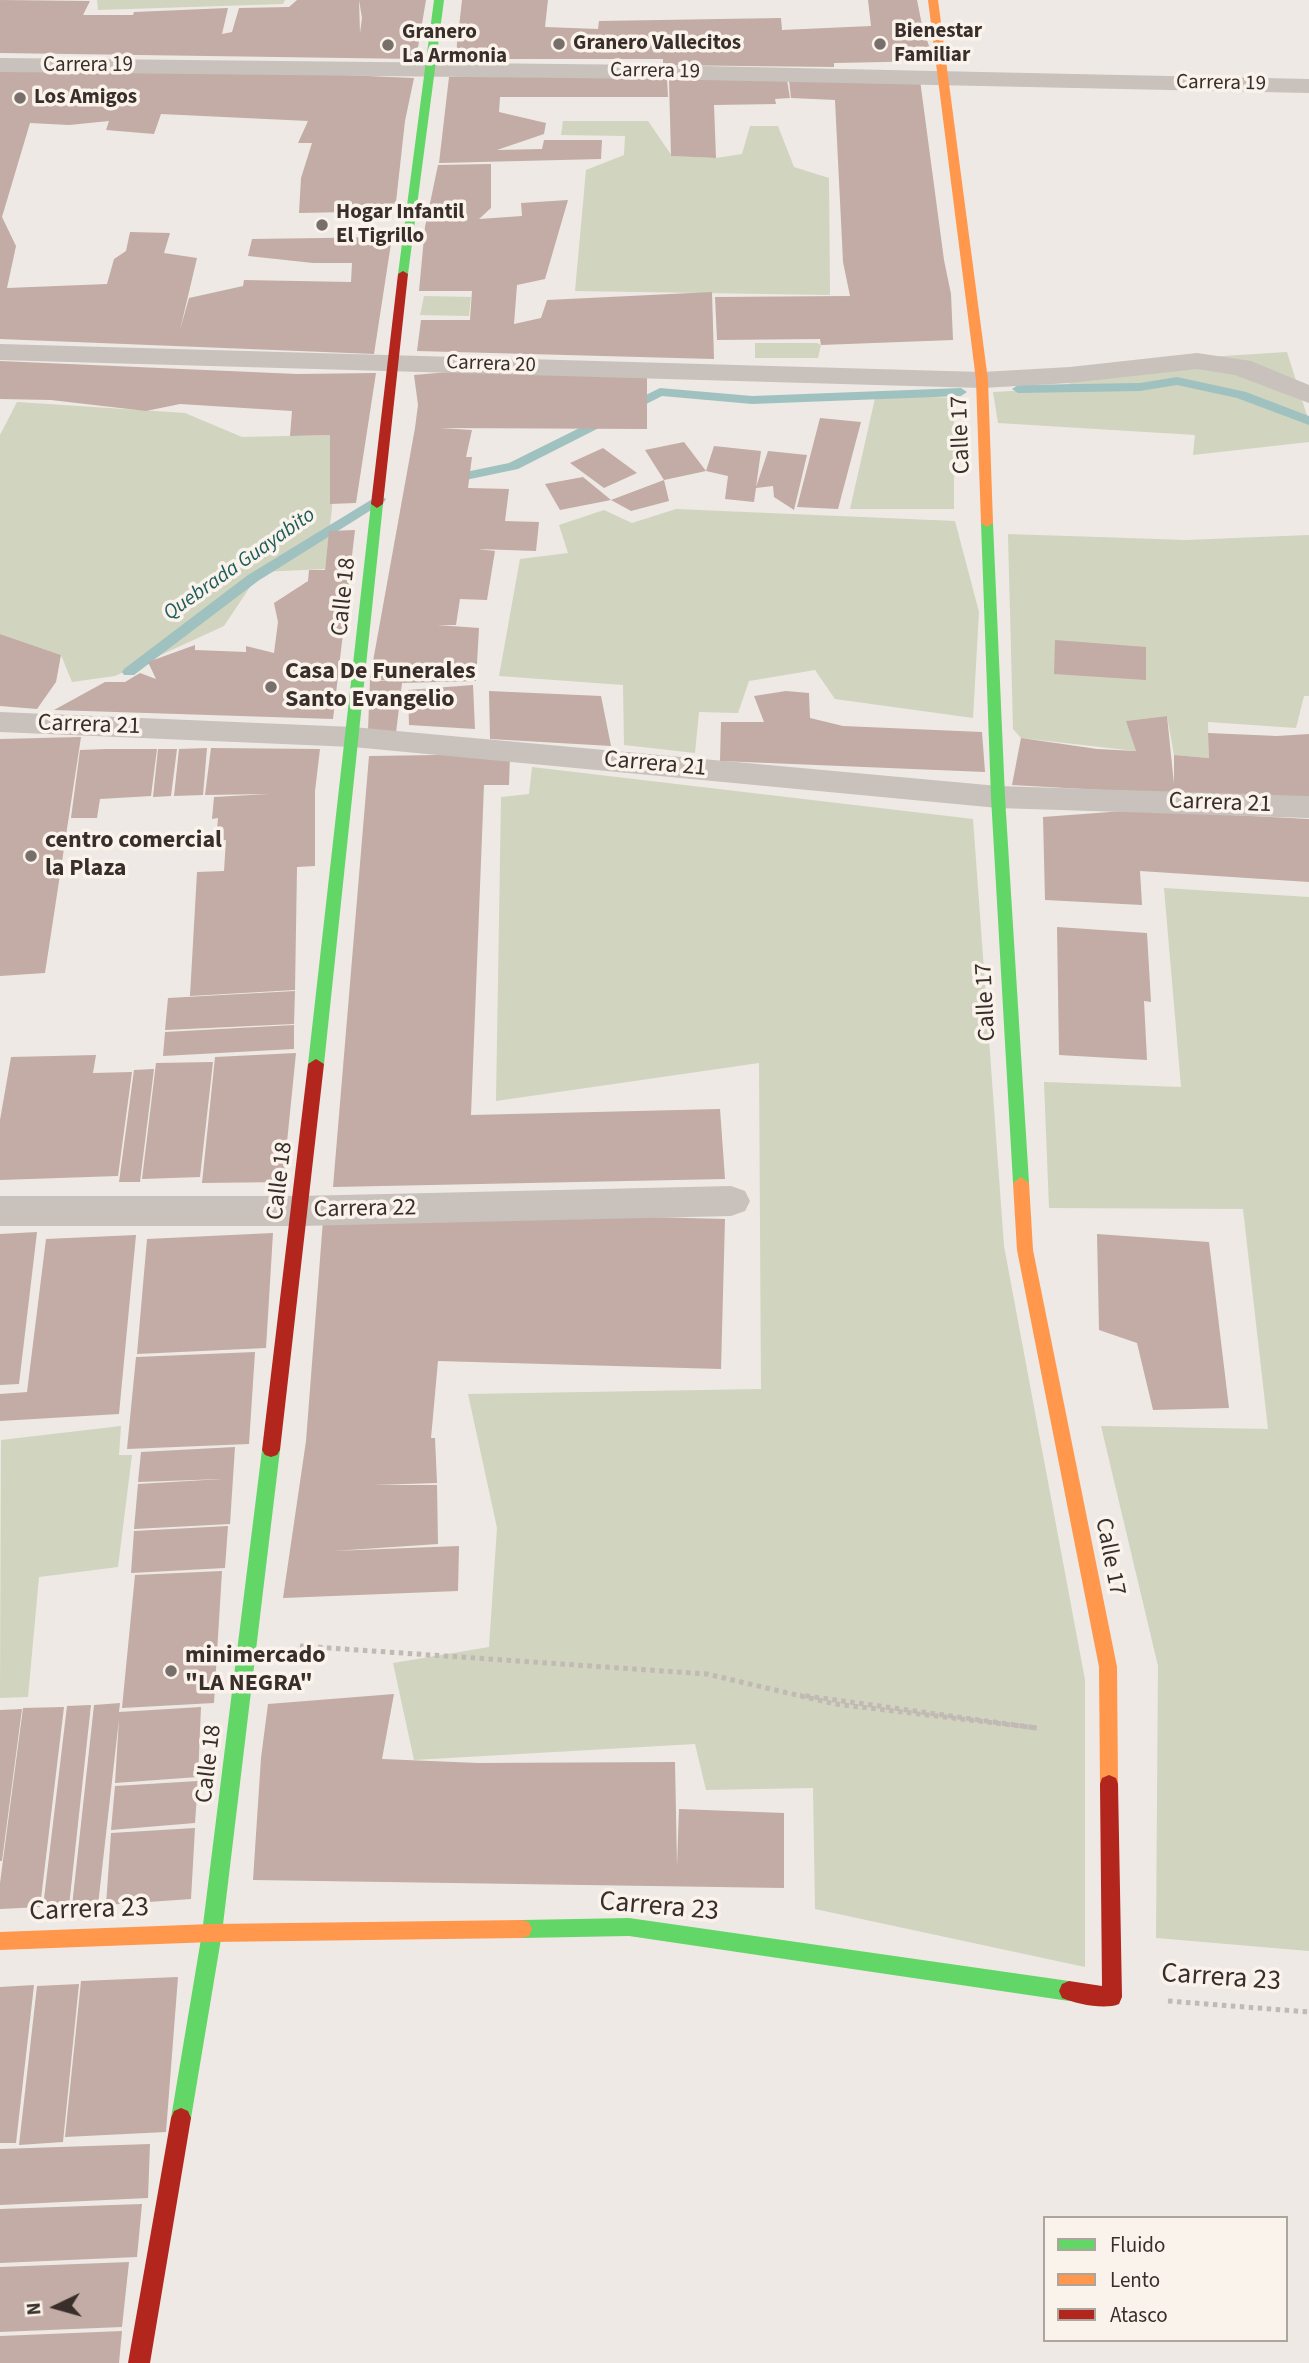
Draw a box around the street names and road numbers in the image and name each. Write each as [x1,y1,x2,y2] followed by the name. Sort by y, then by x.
[43,53,133,79] street label: Carrera 19
[610,59,700,85] street label: Carrera 19
[1176,71,1266,97] street label: Carrera 19
[446,351,536,379] street label: Carrera 20
[946,395,978,475] street label: Calle 17
[327,556,363,638] street label: Calle 18
[37,710,141,742] street label: Carrera 21
[603,746,707,784] street label: Carrera 21
[1168,788,1272,820] street label: Carrera 21
[971,962,1003,1042] street label: Calle 17
[262,1140,300,1222] street label: Calle 18
[313,1195,417,1225] street label: Carrera 22
[1087,1516,1131,1598] street label: Calle 17
[191,1723,229,1805] street label: Calle 18
[598,1886,720,1930] street label: Carrera 23
[29,1892,149,1930] street label: Carrera 23
[1160,1958,1282,2000] street label: Carrera 23

